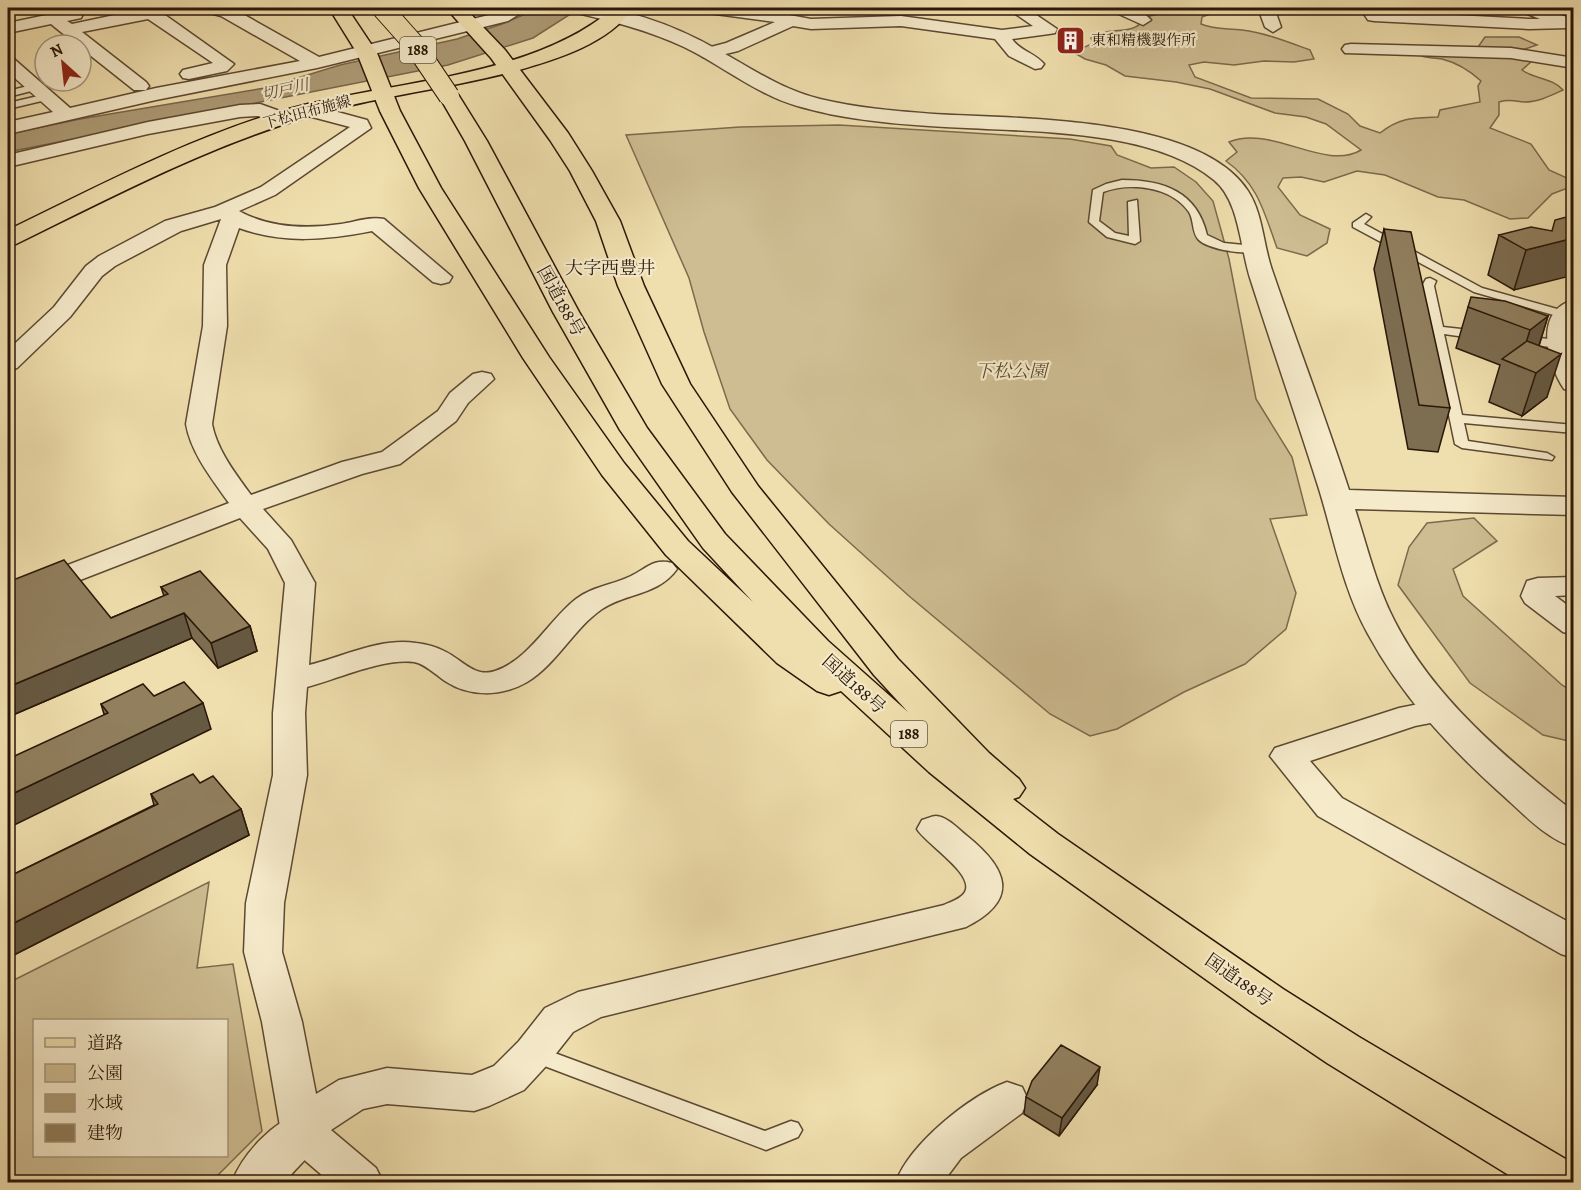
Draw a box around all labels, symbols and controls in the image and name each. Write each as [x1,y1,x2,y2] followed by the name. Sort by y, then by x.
[1054,24,1086,56] building icon: 東和精機製作所
[1091,30,1196,50] place label: 東和精機製作所
[33,33,93,93] north arrow
[400,37,436,63] road number: 188
[46,38,67,63] text: N
[259,73,313,106] water label: 切戸川
[261,91,353,133] street label: 下松田布施線
[565,256,655,280] district label: 大字西豊井
[532,261,590,341] street label: 国道188号
[975,359,1050,383] park label: 下松公園
[817,649,891,719] street label: 国道188号
[891,721,927,747] road number: 188
[1200,948,1278,1012] street label: 国道188号
[33,1019,228,1157] legend
[87,1031,123,1055] text: 道路
[87,1061,123,1085] text: 公園
[87,1091,123,1115] text: 水域
[87,1121,123,1145] text: 建物

